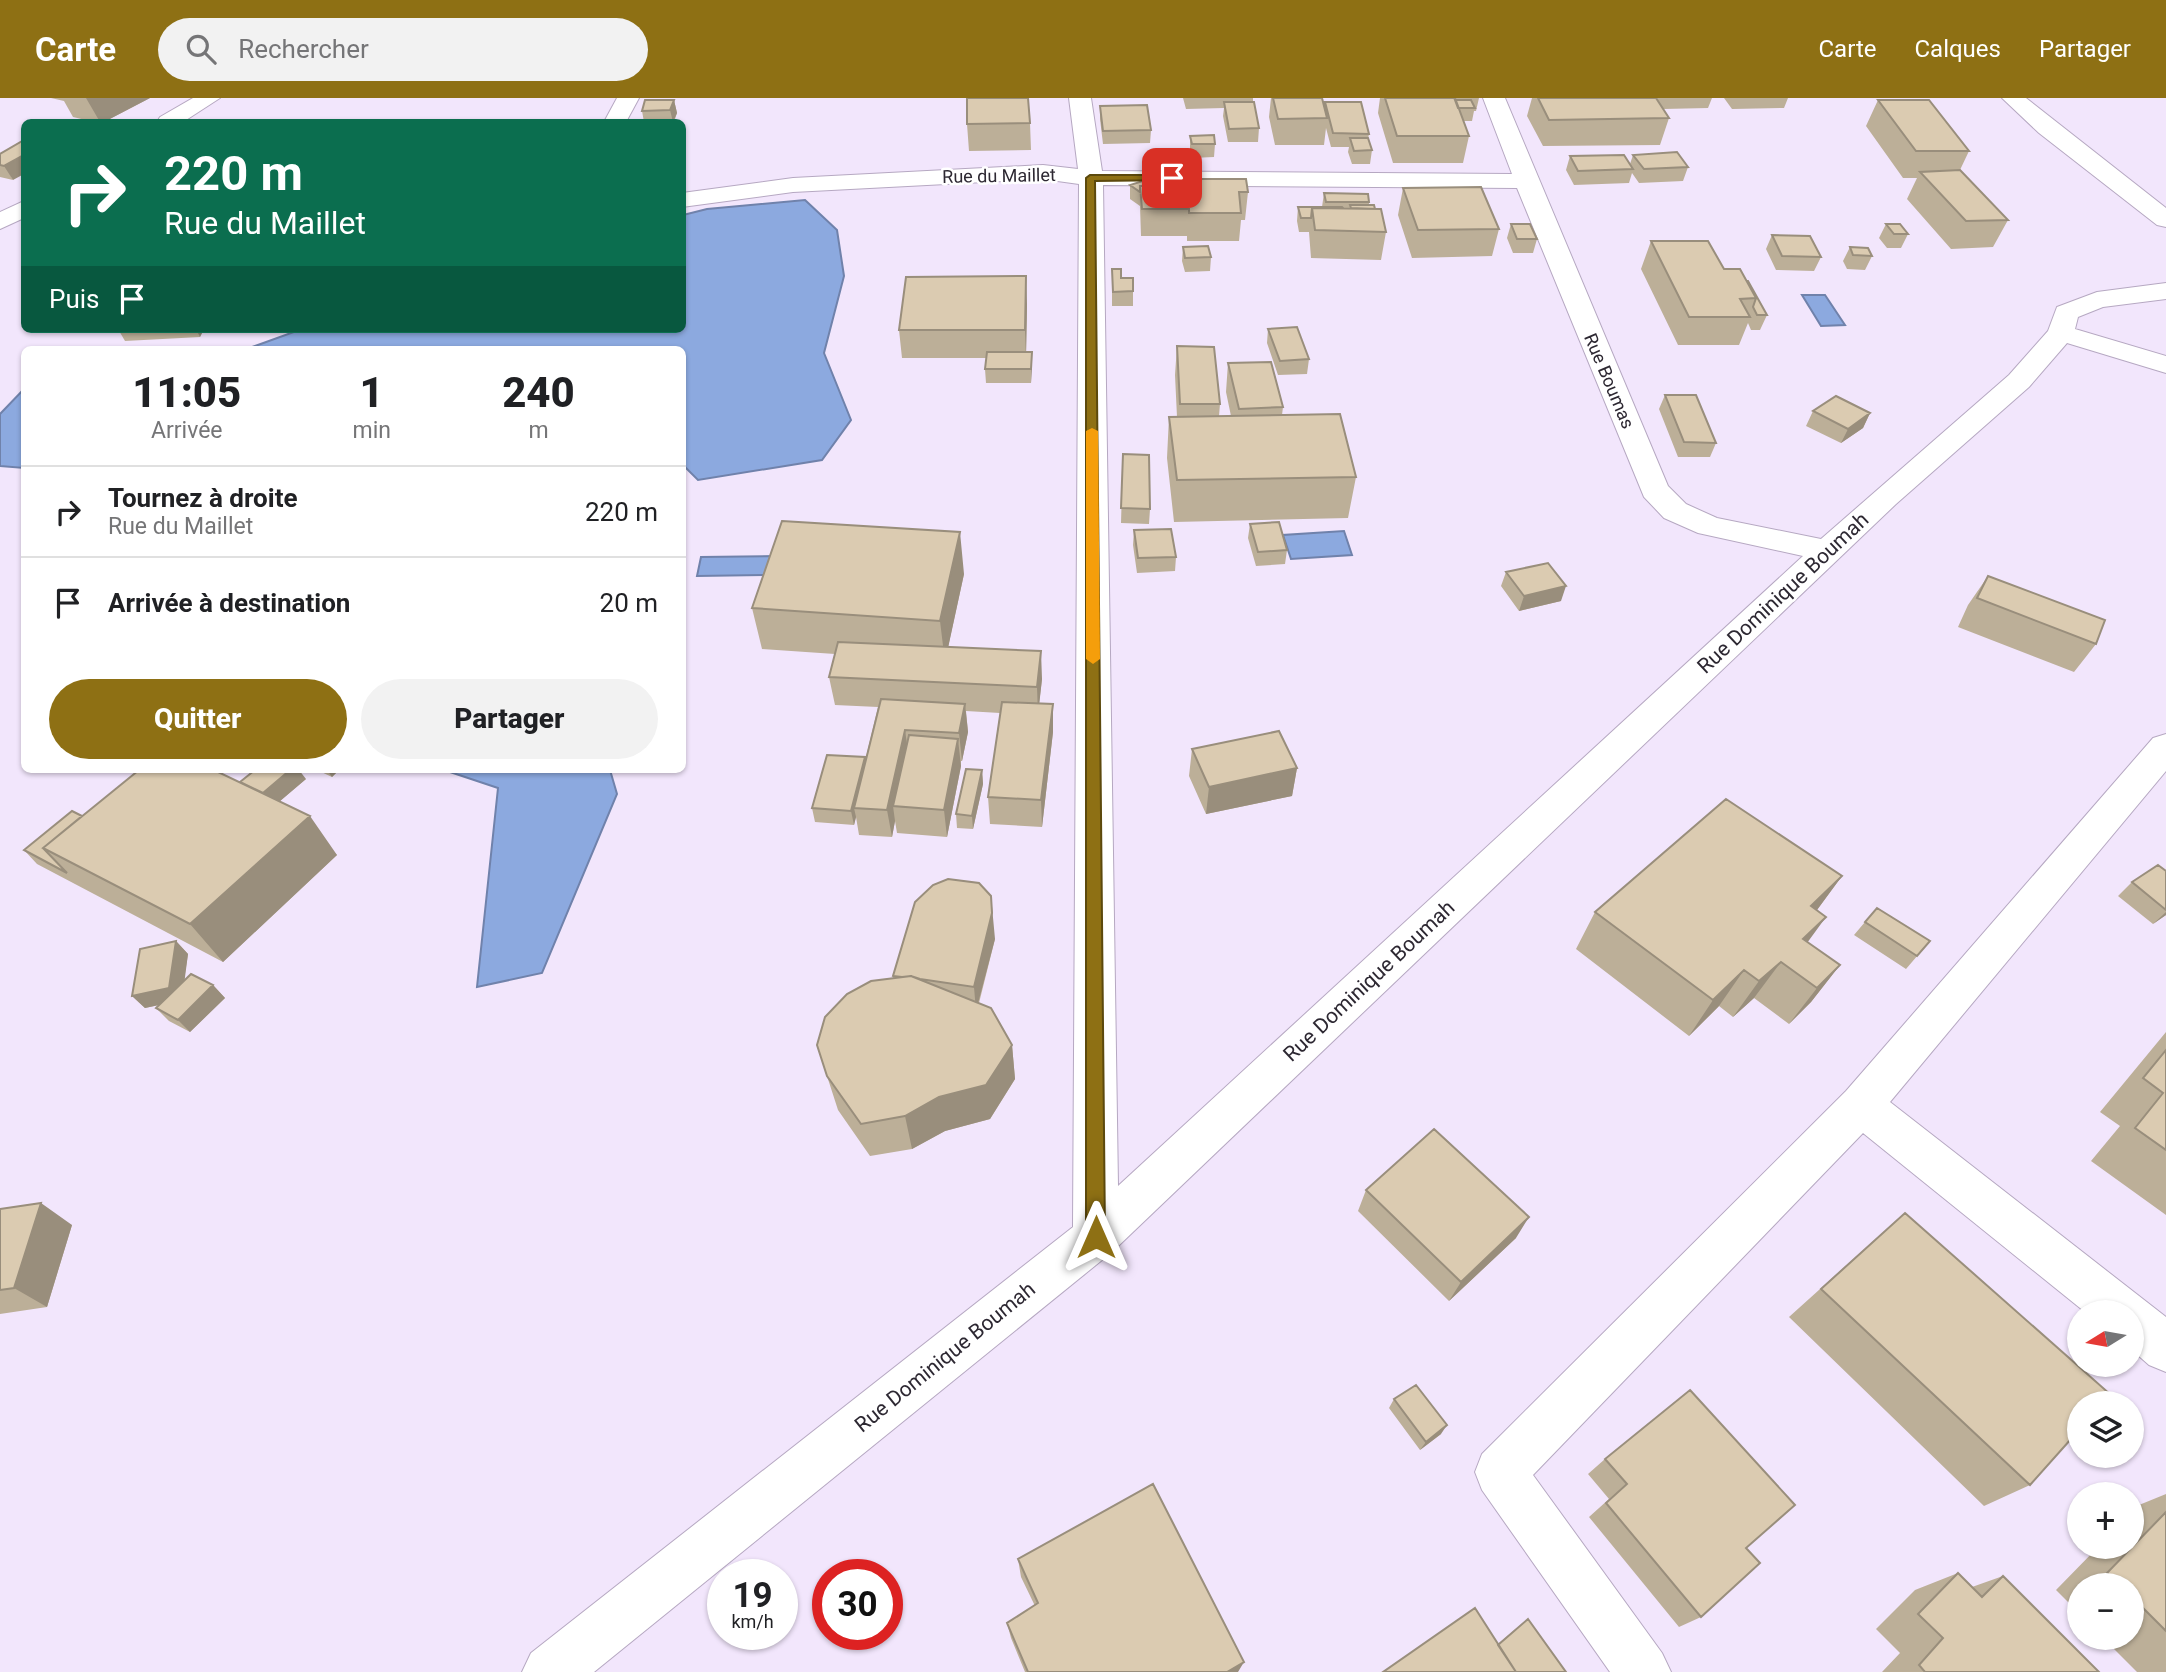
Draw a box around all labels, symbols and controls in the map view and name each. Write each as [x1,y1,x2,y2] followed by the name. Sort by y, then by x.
[158,18,648,81] search box
[35,30,116,69] text: Carte
[182,30,220,68] icon: search
[238,34,369,64] text: Rechercher
[1818,35,1876,63] text: Carte
[1914,35,2001,63] text: Calques
[2039,35,2131,63] text: Partager
[164,145,303,202] text: 220 m
[49,147,140,238] icon: right
[1142,148,1202,208] pin
[1153,159,1191,197] icon: arrive
[942,164,1056,187] street label: Rue du Maillet
[164,204,366,242] text: Rue du Maillet
[113,280,151,318] icon: arrive
[49,284,99,314] text: Puis
[1580,330,1639,432] street label: Rue Boumas
[132,368,241,417] text: 11:05
[360,368,384,417] text: 1
[502,368,575,417] text: 240
[151,417,223,444] text: Arrivée
[352,417,391,444] text: min
[528,417,549,444] text: m
[108,483,298,513] text: Tournez à droite
[49,493,87,531] icon: right
[585,497,658,527] text: 220 m
[1693,508,1873,678] street label: Rue Dominique Boumah
[108,513,253,540] text: Rue du Maillet
[49,584,87,622] icon: arrive
[108,588,350,618] text: Arrivée à destination
[600,588,658,618] text: 20 m
[49,679,347,759] button: Quitter
[361,679,658,759] button: Partager
[1279,896,1459,1066] street label: Rue Dominique Boumah
[1059,1200,1133,1274] position arrow
[850,1277,1040,1437] street label: Rue Dominique Boumah
[2067,1300,2144,1377] north arrow
[2067,1300,2144,1650] map controls
[2067,1391,2144,1468] button: layers
[2067,1482,2144,1559] button: +
[812,1559,903,1650] speed limit sign: 30
[2067,1573,2144,1650] button: −
[732,1575,773,1616] text: 19
[731,1611,774,1632] text: km/h

